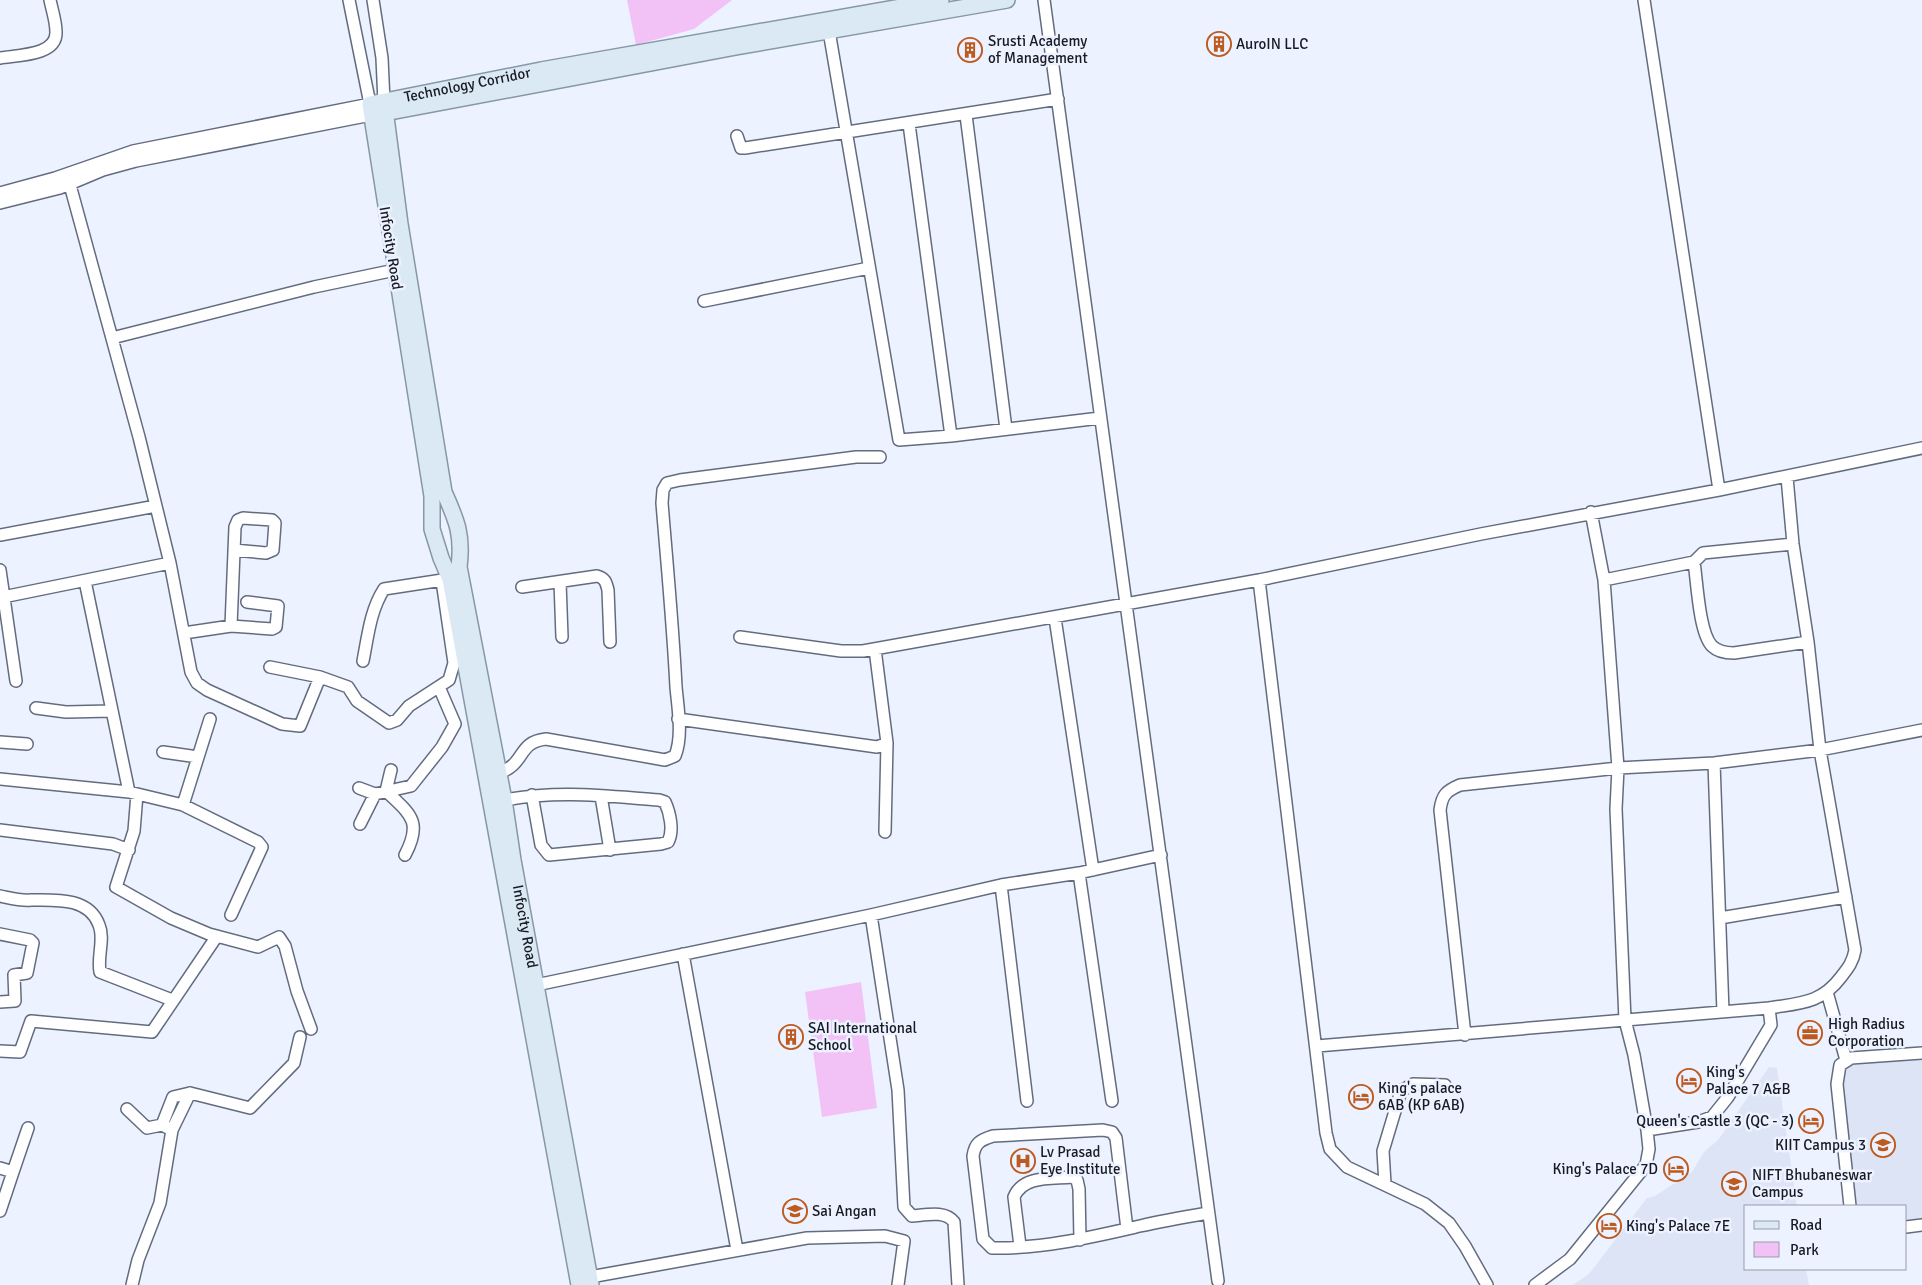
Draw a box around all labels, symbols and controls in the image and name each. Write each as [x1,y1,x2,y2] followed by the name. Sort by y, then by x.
[1206,31,1232,57] building icon: AuroIN LLC
[988,32,1088,67] place label: Srusti Academy of Management
[1236,35,1308,53] place label: AuroIN LLC
[957,37,983,63] building icon: Srusti Academy of Management
[402,63,533,106] street label: Technology Corridor
[376,205,406,291] street label: Infocity Road
[509,883,542,970] street label: Infocity Road
[1828,1015,1905,1050] place label: High Radius Corporation
[808,1019,917,1054] place label: SAI International School
[1797,1020,1823,1046] office icon: High Radius Corporation
[778,1024,804,1050] building icon: SAI International School
[1706,1063,1791,1098] place label: King's Palace 7 A&B
[1676,1068,1702,1094] hotel icon: King's Palace 7 A&B
[1378,1079,1465,1114] place label: King's palace 6AB (KP 6AB)
[1348,1084,1374,1110] hotel icon: King's palace 6AB (KP 6AB)
[1798,1108,1824,1134] hotel icon: Queen's Castle 3 (QC - 3)
[1636,1112,1794,1130] place label: Queen's Castle 3 (QC - 3)
[1870,1132,1896,1158] school or university icon: KIIT Campus 3
[1775,1136,1866,1154] place label: KIIT Campus 3
[1040,1143,1121,1178] place label: Lv Prasad Eye Institute
[1010,1148,1036,1174] hospital icon: Lv Prasad Eye Institute
[1663,1156,1689,1182] hotel icon: King's Palace 7D
[1553,1160,1658,1178] place label: King's Palace 7D
[1752,1166,1873,1201] place label: NIFT Bhubaneswar Campus
[1721,1171,1747,1197] school or university icon: NIFT Bhubaneswar Campus
[782,1198,808,1224] school or university icon: Sai Angan
[812,1202,876,1220] place label: Sai Angan
[1744,1205,1907,1270] legend
[1596,1213,1622,1239] hotel icon: King's Palace 7E
[1790,1216,1822,1234] text: Road
[1626,1217,1730,1235] place label: King's Palace 7E
[1790,1241,1819,1259] text: Park

